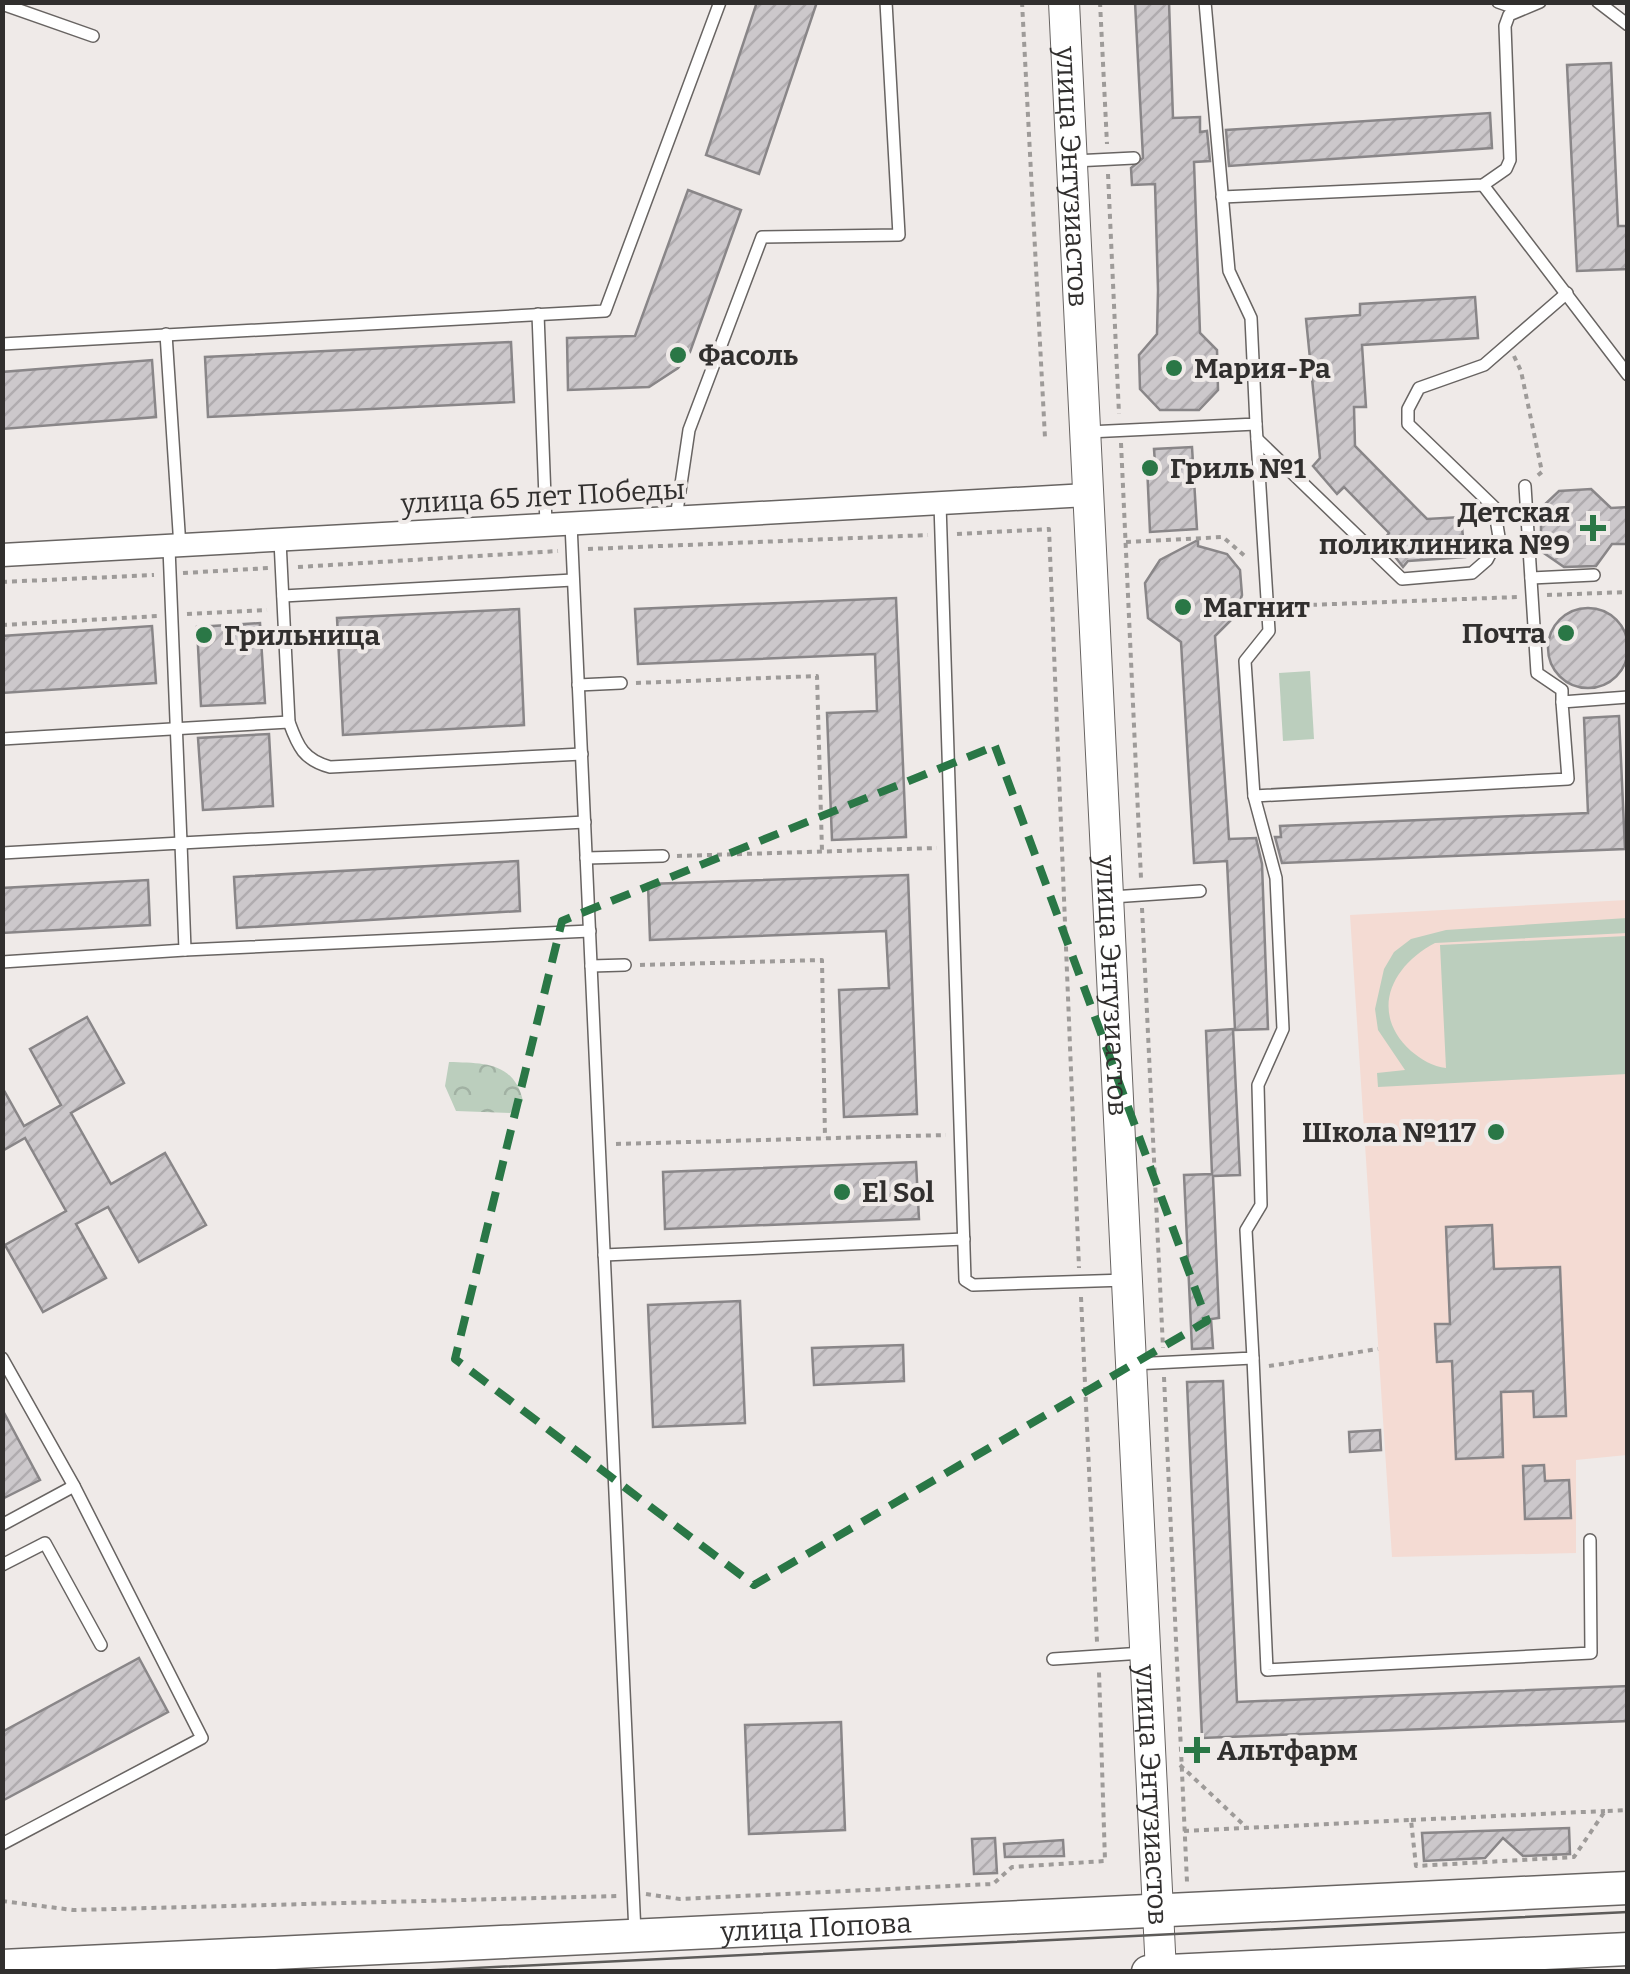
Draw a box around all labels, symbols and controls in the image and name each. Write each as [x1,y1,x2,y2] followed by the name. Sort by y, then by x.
[1049,45,1095,308] street label: улица Энтузиастов
[698,339,798,372] place label: Фасоль
[667,344,689,366] marker: Фасоль
[1194,352,1331,385] place label: Мария-Ра
[1163,357,1185,379] marker: Мария-Ра
[1170,452,1306,485] place label: Гриль №1
[1139,457,1161,479] marker: Гриль №1
[399,473,686,520] street label: улица 65 лет Победы
[1319,496,1570,561] place label: Детская поликлиника №9
[1580,515,1606,541] marker: Детская поликлиника №9
[1203,591,1310,624] place label: Магнит
[1172,596,1194,618] marker: Магнит
[1462,617,1546,650] place label: Почта
[224,619,380,652] place label: Грильница
[1555,622,1577,644] marker: Почта
[193,624,215,646] marker: Грильница
[1089,854,1135,1117] street label: улица Энтузиастов
[1302,1116,1476,1149] place label: Школа №117
[1485,1121,1507,1143] marker: Школа №117
[862,1176,935,1209] place label: El Sol
[831,1181,853,1203] marker: El Sol
[1129,1663,1175,1926] street label: улица Энтузиастов
[1217,1734,1358,1767] place label: Альтфарм
[1186,1739,1208,1761] marker: Альтфарм
[719,1906,912,1949] street label: улица Попова

